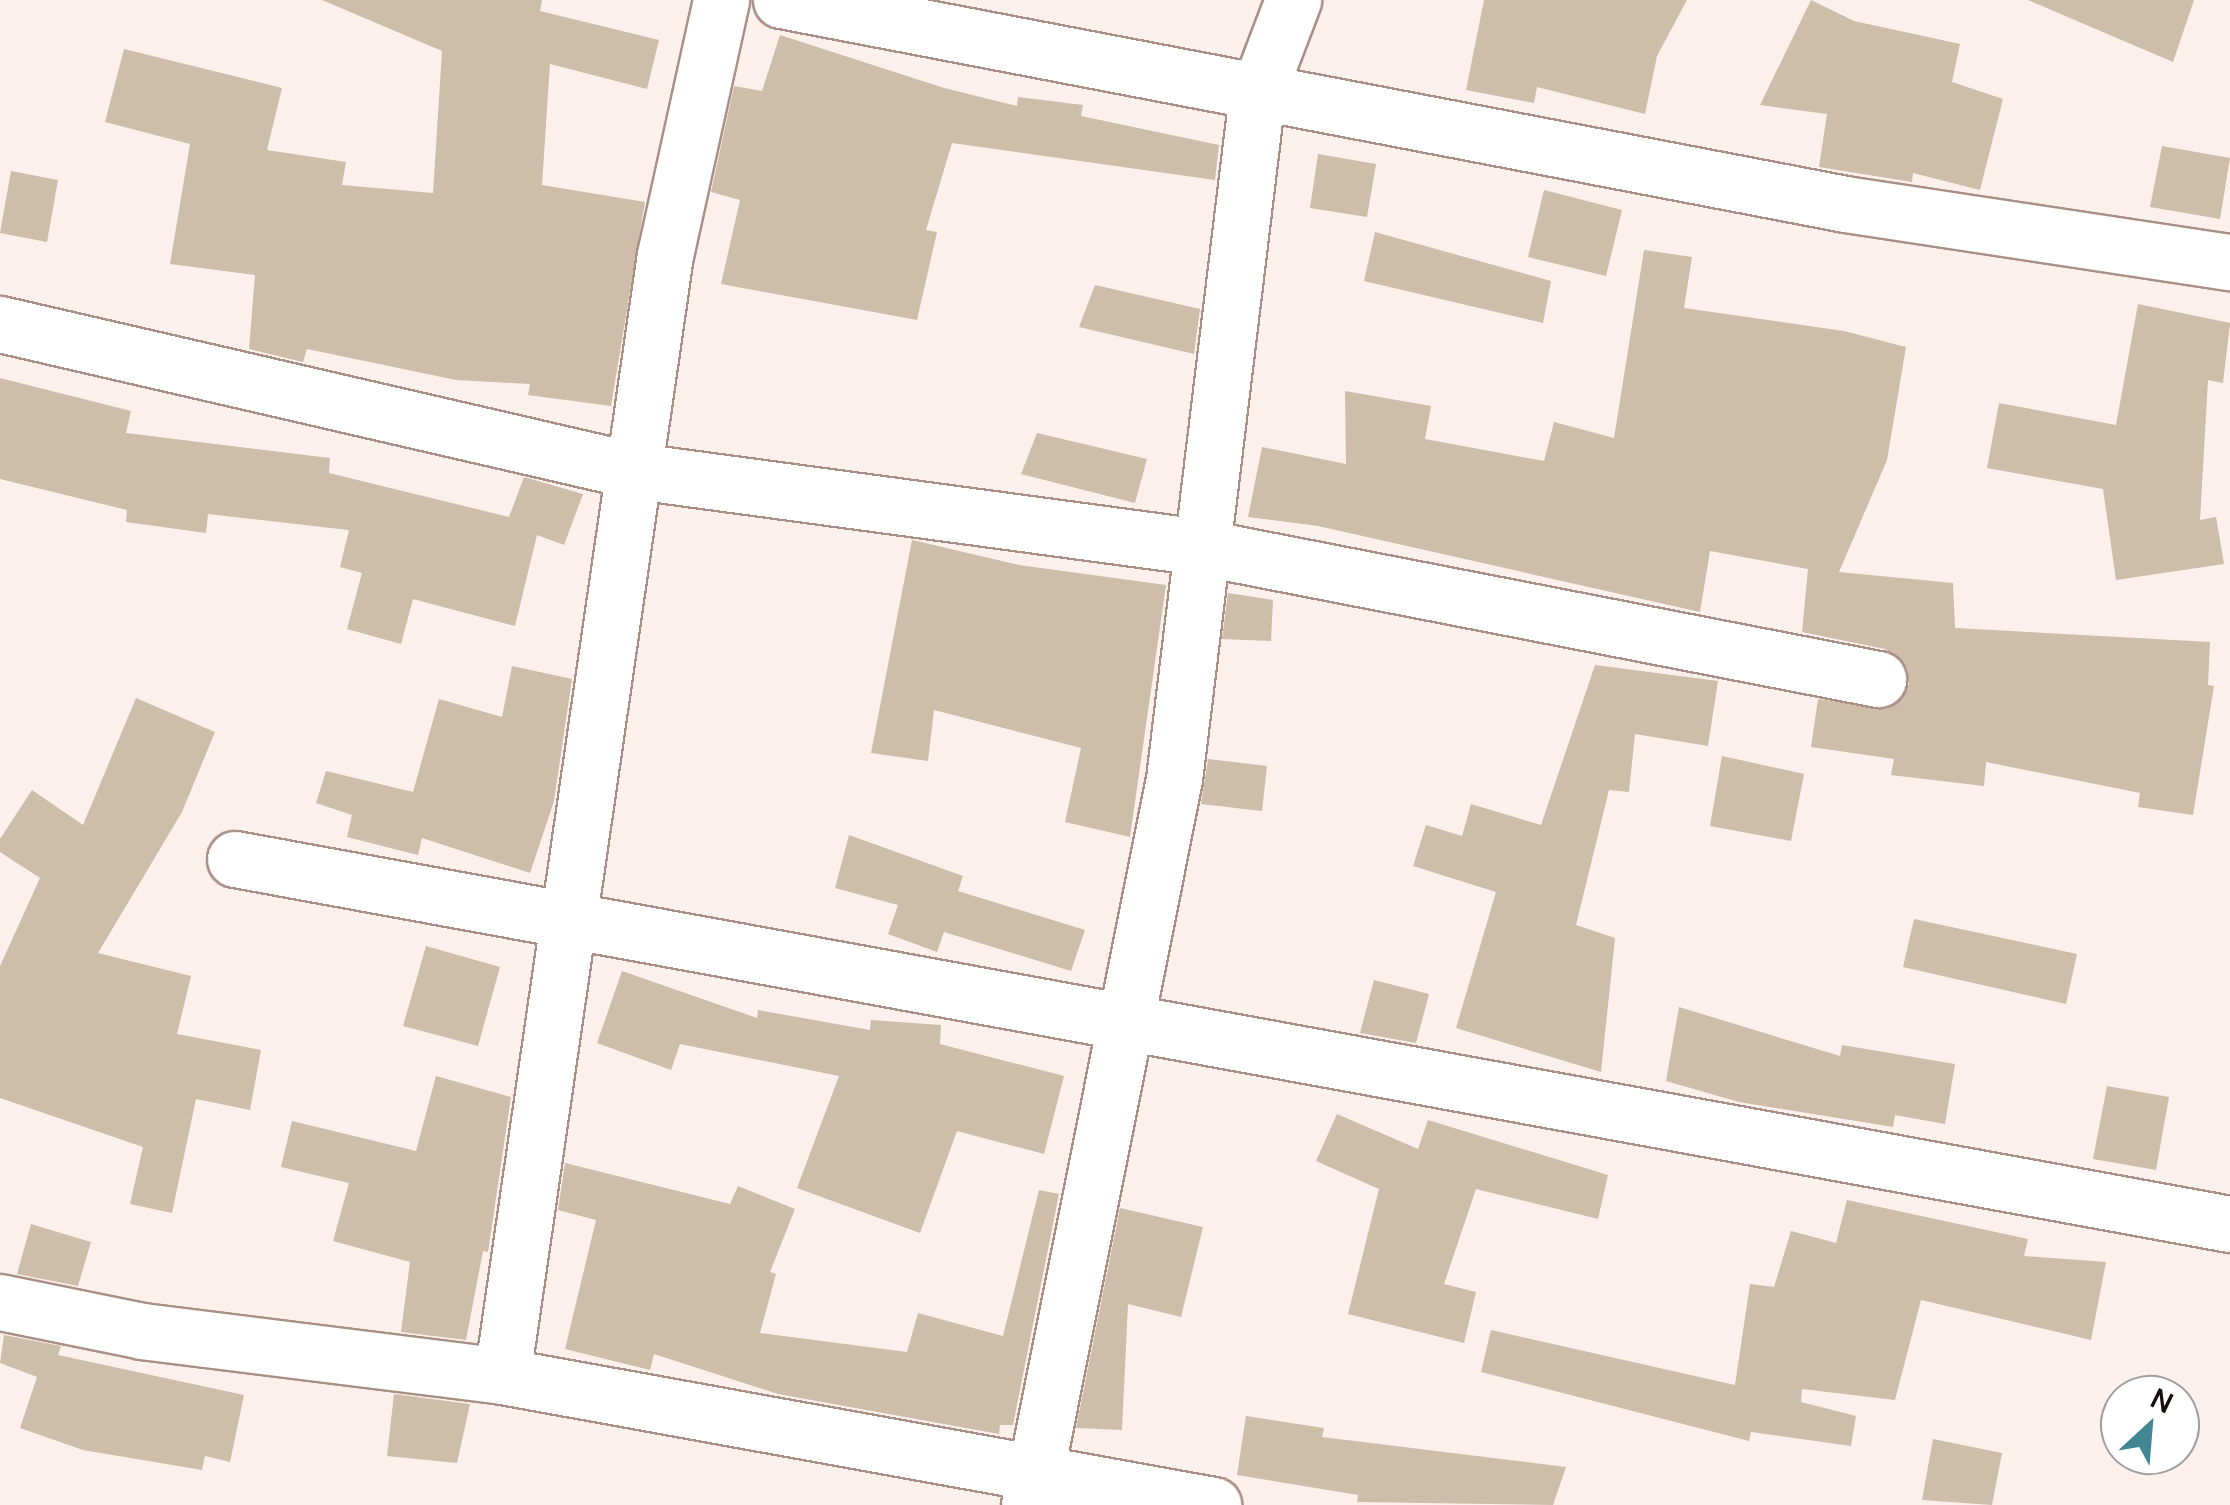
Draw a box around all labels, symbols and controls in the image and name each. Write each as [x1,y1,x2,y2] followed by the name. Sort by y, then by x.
[2100,1375,2200,1475] north arrow
[2145,1378,2180,1421] text: N

